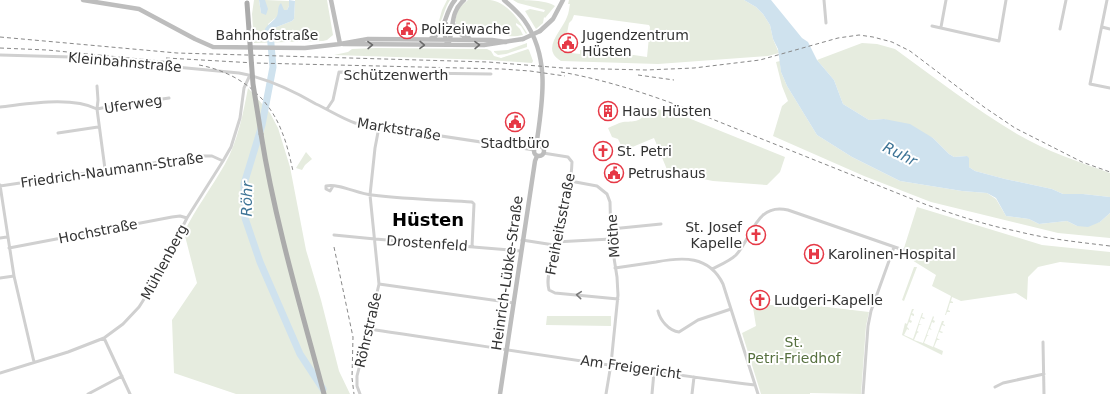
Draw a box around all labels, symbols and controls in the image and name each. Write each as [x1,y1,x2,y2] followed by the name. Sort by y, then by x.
[396,18,418,40] public building icon: Polizeiwache
[421,21,510,37] place label: Polizeiwache
[216,27,318,43] street label: Bahnhofstraße
[581,27,689,59] place label: Jugendzentrum Hüsten
[557,32,579,54] public building icon: Jugendzentrum Hüsten
[367,41,373,49] one-way arrow
[419,41,425,49] one-way arrow
[474,41,480,50] one-way arrow
[67,49,183,75] street label: Kleinbahnstraße
[344,67,448,83] street label: Schützenwerth
[103,92,163,116] street label: Uferweg
[597,100,619,122] building icon: Haus Hüsten
[622,103,711,119] place label: Haus Hüsten
[504,111,526,133] public building icon: Stadtbüro
[356,114,442,144] street label: Marktstraße
[480,135,550,151] place label: Stadtbüro
[880,138,921,170] water label: Ruhr
[592,140,614,162] church icon: St. Petri
[617,143,672,159] place label: St. Petri
[20,149,204,191] street label: Friedrich-Naumann-Straße
[603,162,625,184] public building icon: Petrushaus
[628,165,706,181] place label: Petrushaus
[542,172,578,276] street label: Freiheitsstraße
[238,180,256,217] water label: Röhr
[488,195,526,351] street label: Heinrich-Lübke-Straße
[392,209,464,230] district label: Hüsten
[603,214,623,258] street label: Möthe
[57,215,139,247] street label: Hochstraße
[685,219,743,251] place label: St. Josef Kapelle
[137,222,191,302] street label: Mühlenberg
[745,224,767,246] church icon: St. Josef Kapelle
[386,232,468,254] street label: Drostenfeld
[803,243,825,265] hospital icon: Karolinen-Hospital
[828,246,956,262] place label: Karolinen-Hospital
[749,289,771,311] church icon: Ludgeri-Kapelle
[352,291,384,369] street label: Röhrstraße
[576,291,582,300] one-way arrow
[774,292,883,308] place label: Ludgeri-Kapelle
[747,334,842,366] park label: St. Petri-Friedhof
[579,352,683,382] street label: Am Freigericht

